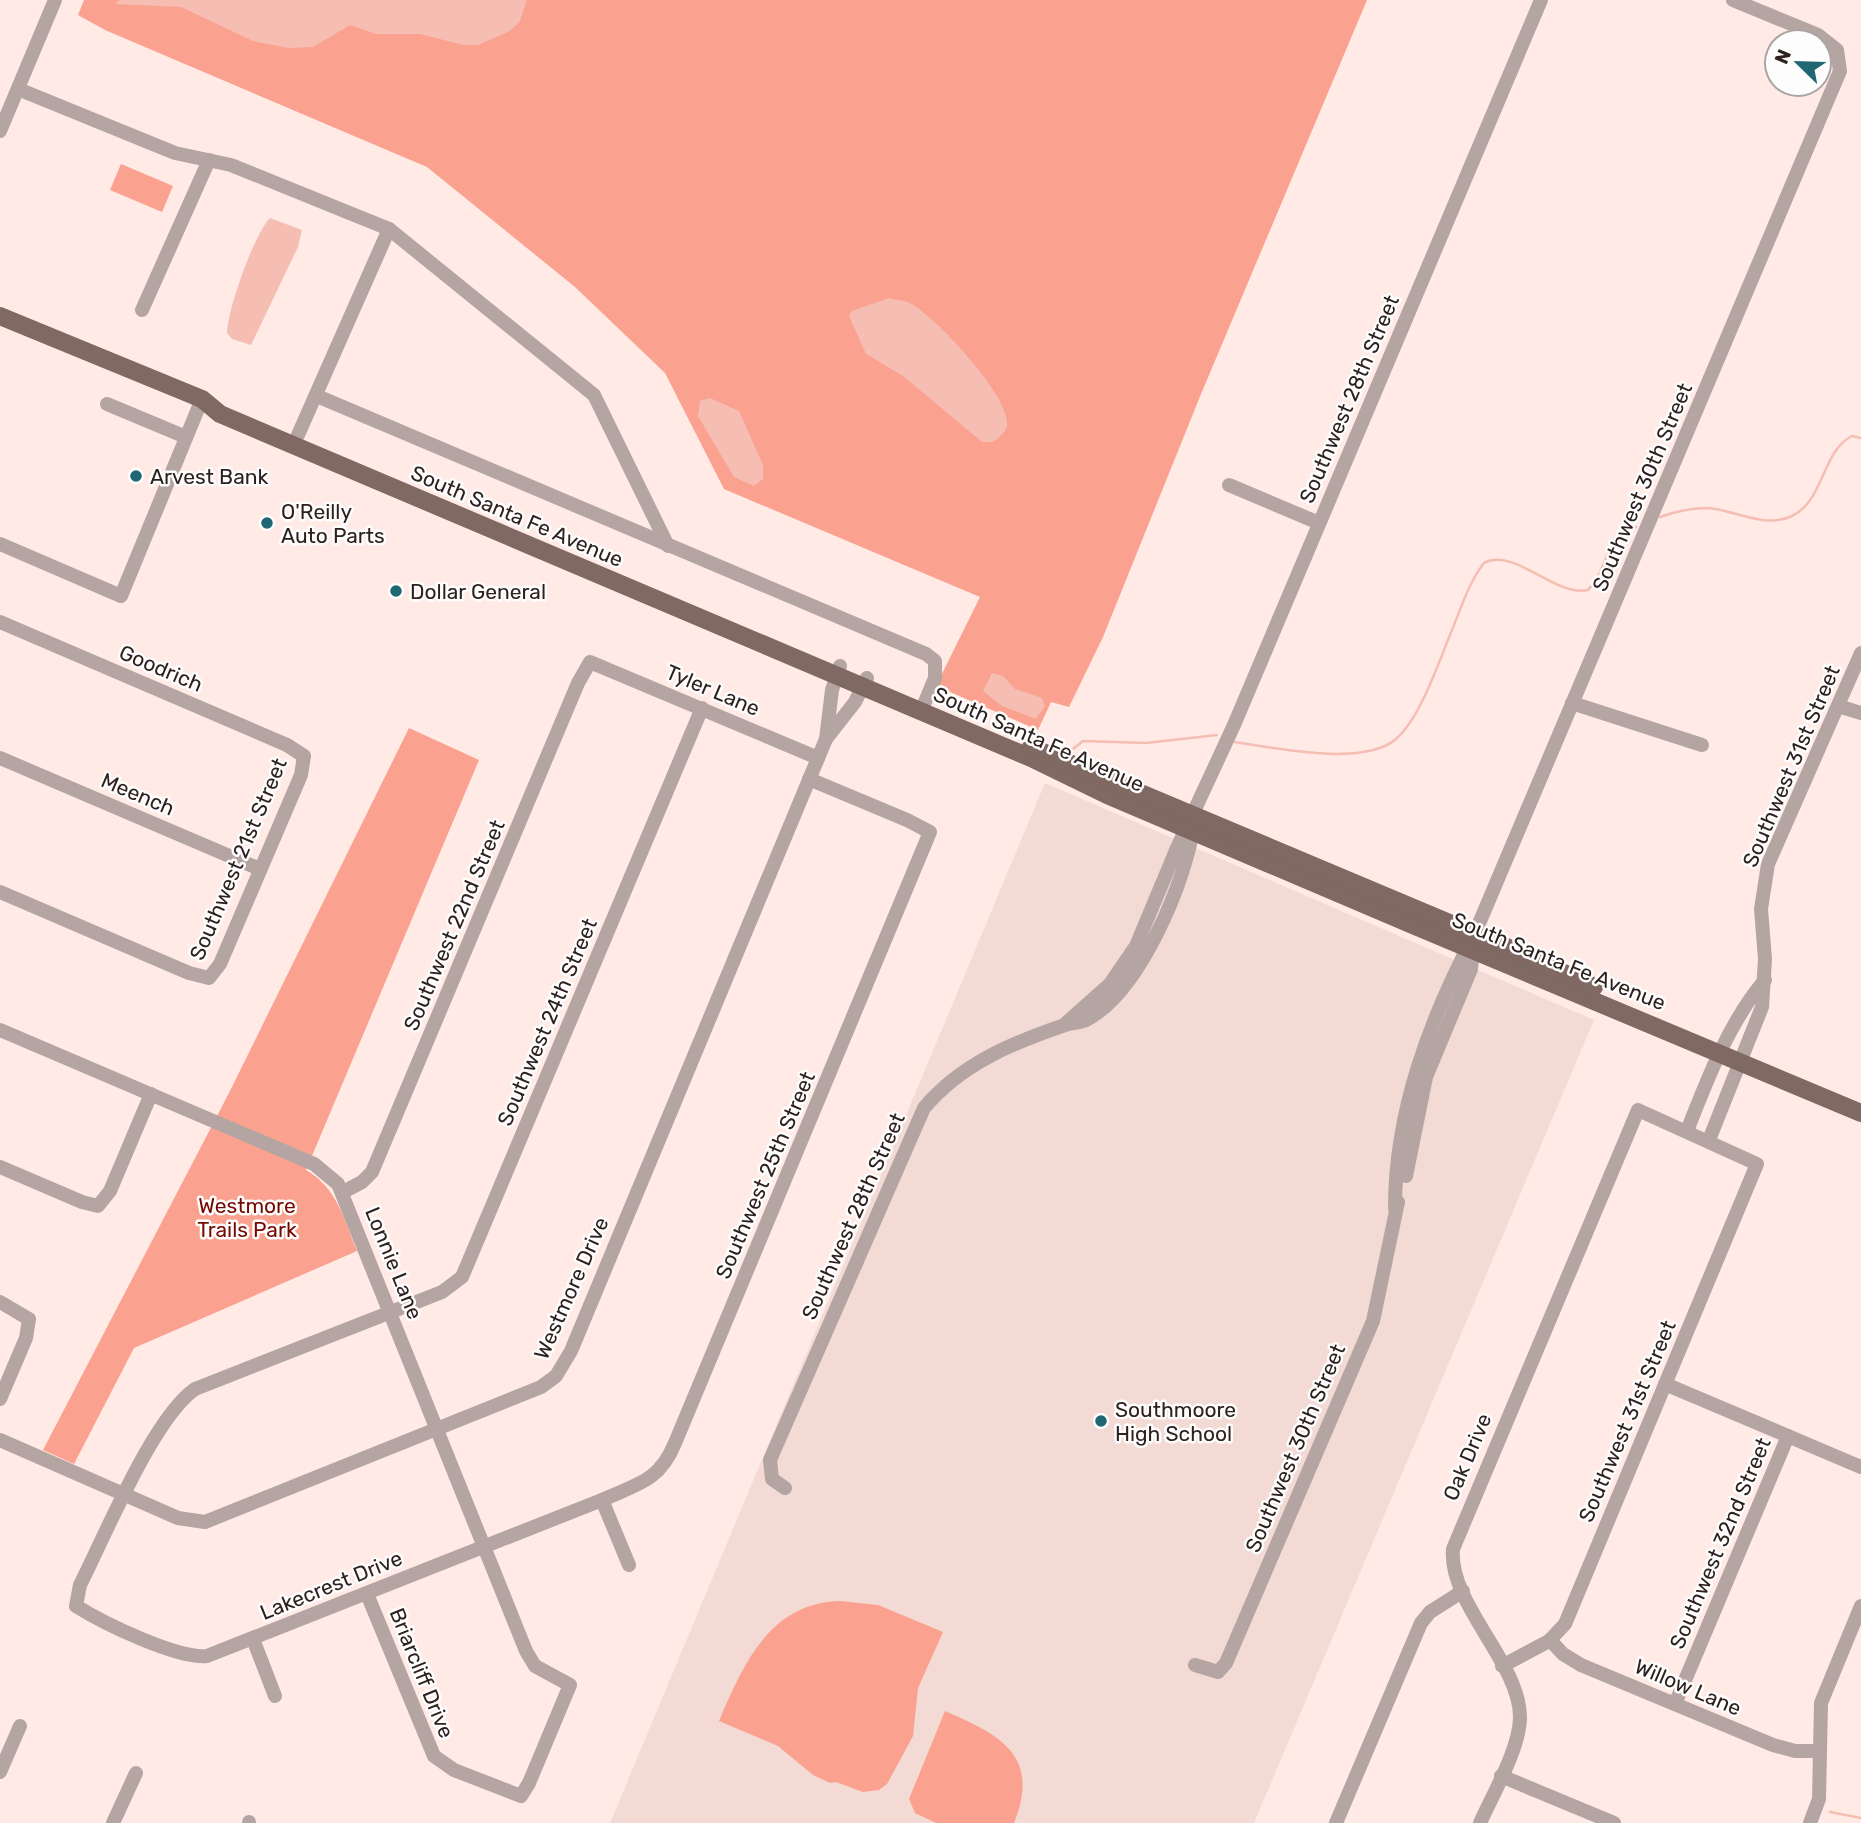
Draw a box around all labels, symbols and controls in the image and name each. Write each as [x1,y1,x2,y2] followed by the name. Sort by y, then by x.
[1763,28,1833,98] north arrow
[1770,46,1796,67] text: N
[1294,291,1404,507] street label: Southwest 28th Street
[1587,379,1697,595] street label: Southwest 30th Street
[407,460,627,572] street label: South Santa Fe Avenue
[150,464,268,489] place label: Arvest Bank
[128,468,144,484] marker: Arvest Bank
[281,499,385,548] place label: O'Reilly Auto Parts
[259,515,275,531] marker: O'Reilly Auto Parts
[410,579,546,604] place label: Dollar General
[388,583,404,599] marker: Dollar General
[115,639,207,697] street label: Goodrich
[662,659,764,721] street label: Tyler Lane
[1737,661,1845,871] street label: Southwest 31st Street
[930,681,1148,797] street label: South Santa Fe Avenue
[184,754,292,964] street label: Southwest 21st Street
[98,767,178,821] street label: Meench
[398,816,510,1034] street label: Southwest 22nd Street
[1449,907,1669,1015] street label: South Santa Fe Avenue
[492,914,602,1130] street label: Southwest 24th Street
[710,1068,820,1282] street label: Southwest 25th Street
[796,1109,910,1323] street label: Southwest 28th Street
[197,1193,297,1242] park label: Westmore Trails Park
[360,1203,428,1323] street label: Lonnie Lane
[528,1213,614,1363] street label: Westmore Drive
[1573,1316,1681,1526] street label: Southwest 31st Street
[1240,1340,1350,1556] street label: Southwest 30th Street
[1115,1397,1236,1446] place label: Southmoore High School
[1437,1410,1497,1504] street label: Oak Drive
[1093,1413,1109,1429] marker: Southmoore High School
[1664,1434,1776,1652] street label: Southwest 32nd Street
[256,1545,406,1625] street label: Lakecrest Drive
[385,1604,459,1742] street label: Briarcliff Drive
[1631,1653,1745,1721] street label: Willow Lane

